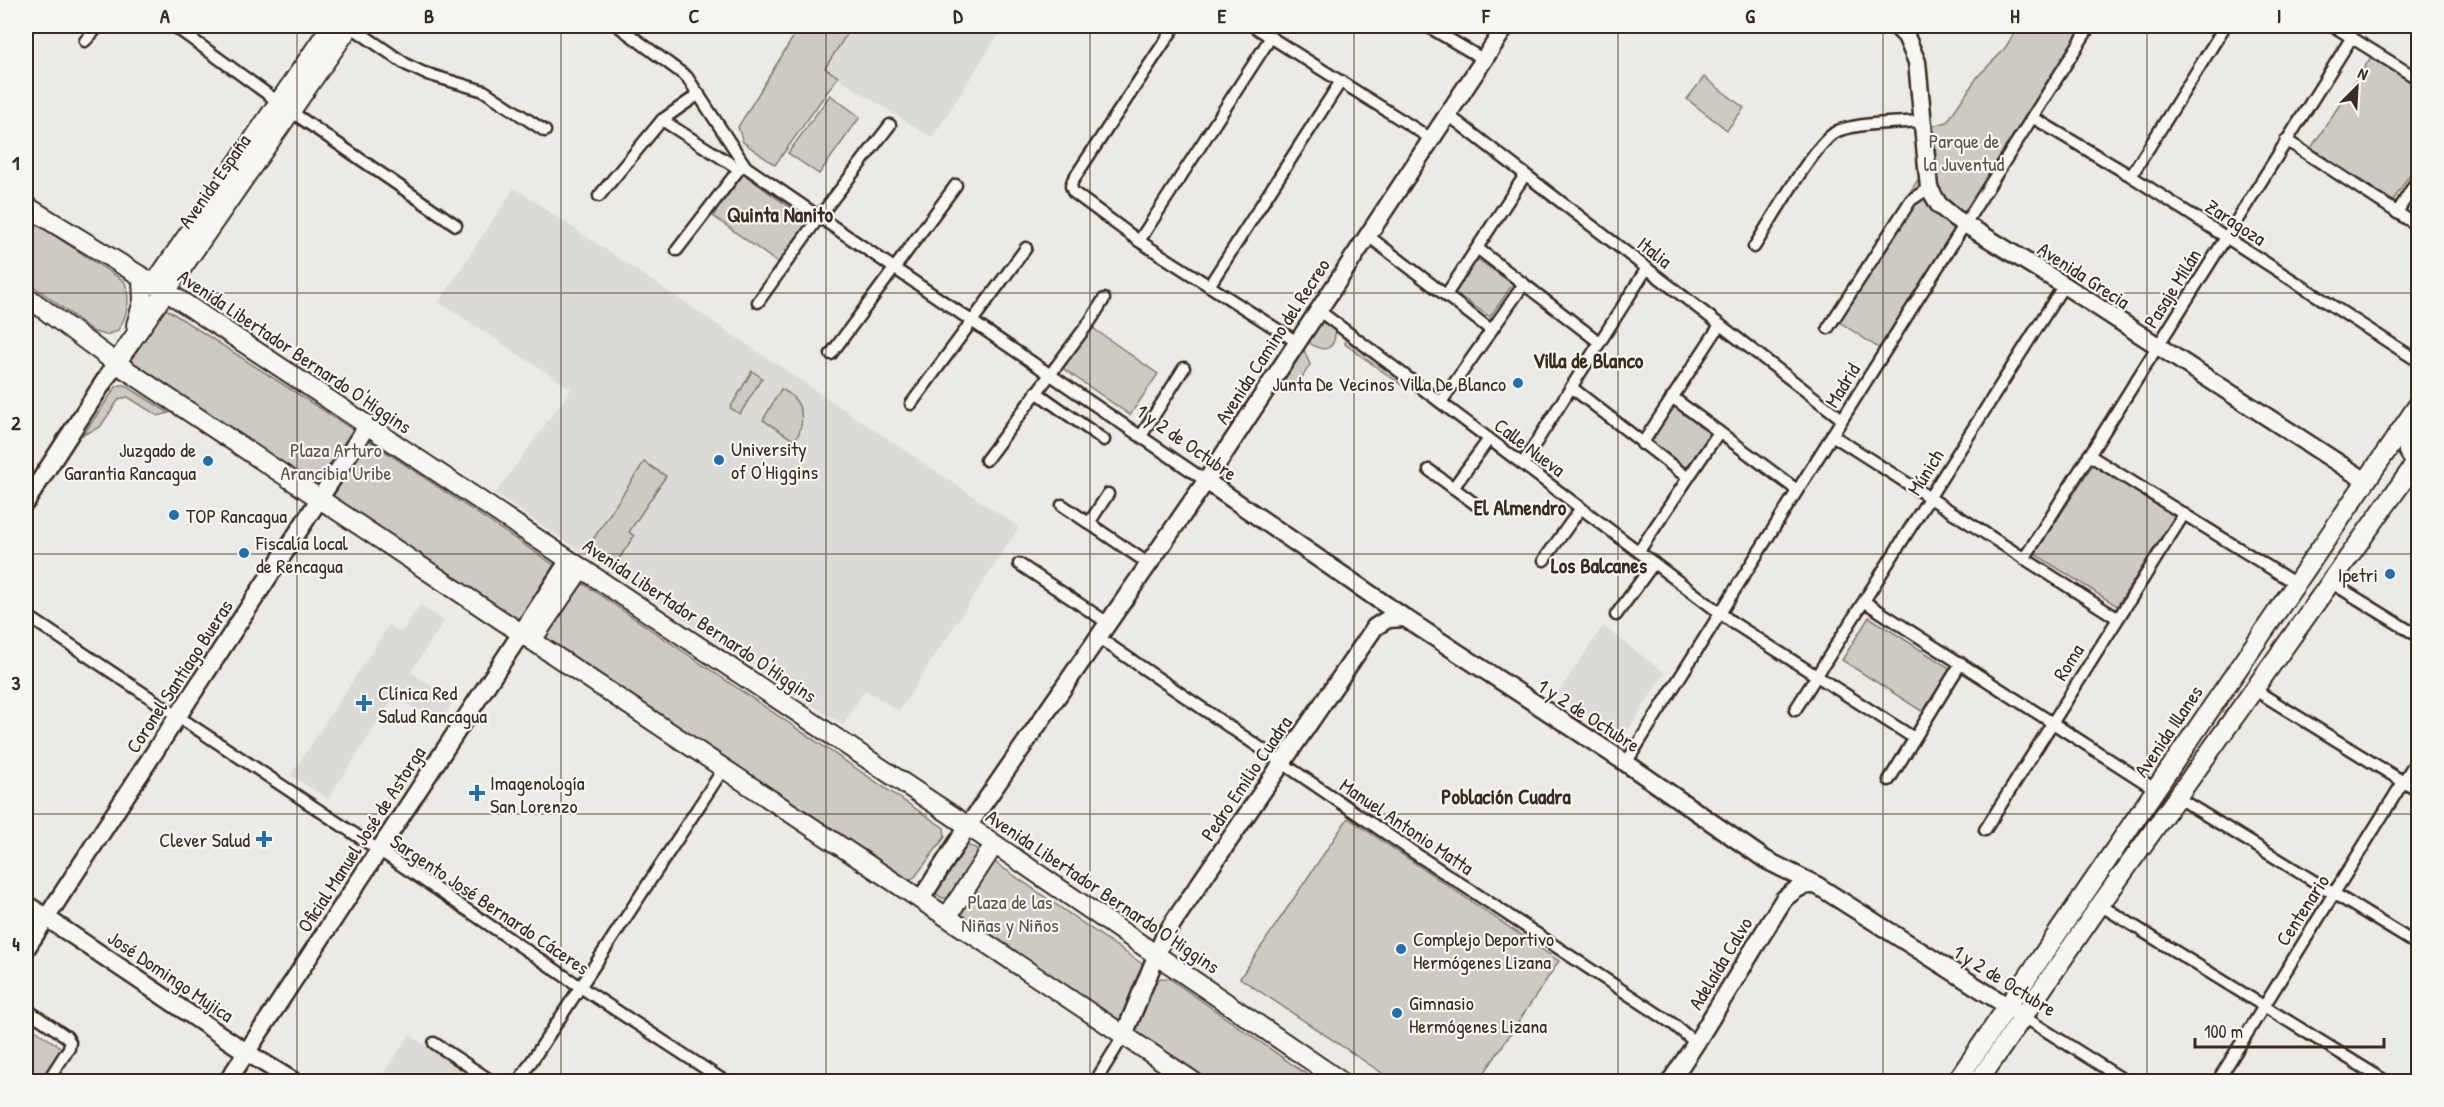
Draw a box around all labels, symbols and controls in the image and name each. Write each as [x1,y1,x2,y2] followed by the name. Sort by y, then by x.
[160,2,170,29] text: A
[424,2,434,29] text: B
[689,2,700,29] text: C
[953,2,963,29] text: D
[1218,2,1227,29] text: E
[1481,2,1491,29] text: F
[1745,2,1755,29] text: G
[2010,2,2020,29] text: H
[2277,2,2281,29] text: I
[2327,57,2387,117] north arrow
[2355,62,2372,85] text: N
[1924,127,2005,177] park label: Parque de la Juventud
[172,128,256,234] street label: Avenida España
[12,149,20,176] text: 1
[2201,192,2272,252] street label: Zaragoza
[727,200,833,229] district label: Quinta Nanito
[1632,230,1678,274] street label: Italia
[2033,235,2135,315] street label: Avenida Grecia
[2137,243,2207,333] street label: Pasaje Milán
[1208,253,1336,429] street label: Avenida Camino del Recreo
[173,263,417,440] street label: Avenida Libertador Bernardo O'Higgins
[1533,346,1644,375] district label: Villa de Blanco
[1818,358,1866,412] street label: Madrid
[1272,370,1506,397] place label: Junta De Vecinos Villa De Blanco
[1511,376,1525,390] marker: Junta De Vecinos Villa De Blanco
[1131,397,1243,487] street label: 1 y 2 de Octubre
[11,409,21,436] text: 2
[1489,411,1571,483] street label: Calle Nueva
[731,435,818,485] place label: University of O'Higgins
[64,436,196,486] place label: Juzgado de Garantia Rancagua
[280,436,392,486] park label: Plaza Arturo Arancibia Uribe
[1900,444,1950,500] street label: Múnich
[712,453,726,467] marker: University of O'Higgins
[201,454,215,468] marker: Juzgado de Garantia Rancagua
[1474,493,1567,522] district label: El Almendro
[186,502,287,529] place label: TOP Rancagua
[167,508,181,522] marker: TOP Rancagua
[255,529,348,579] place label: Fiscalía local de Rencagua
[578,532,822,709] street label: Avenida Libertador Bernardo O'Higgins
[237,546,251,560] marker: Fiscalía local de Rencagua
[1551,551,1647,580] district label: Los Balcanes
[2338,561,2378,588] place label: Ipetri
[2383,567,2397,581] marker: Ipetri
[119,594,239,758] street label: Coronel Santiago Bueras
[2046,638,2090,686] street label: Roma
[12,669,21,696] text: 3
[1533,672,1645,758] street label: 1 y 2 de Octubre
[378,679,487,729] place label: Clínica Red Salud Rancagua
[2127,680,2209,782] street label: Avenida Illanes
[355,694,373,712] marker: Clínica Red Salud Rancagua
[1194,710,1298,846] street label: Pedro Emilio Cuadra
[291,741,431,937] street label: Oficial Manuel José de Astorga
[490,769,585,819] place label: Imagenología San Lorenzo
[1335,771,1479,881] street label: Manuel Antonio Matta
[1441,782,1571,811] district label: Población Cuadra
[468,784,486,802] marker: Imagenología San Lorenzo
[981,803,1225,980] street label: Avenida Libertador Bernardo O'Higgins
[159,826,250,853] place label: Clever Salud
[385,827,595,981] street label: Sargento José Bernardo Cáceres
[255,830,273,848] marker: Clever Salud
[2269,869,2335,951] street label: Centenario
[961,888,1059,938] park label: Plaza de las Niñas y Niños
[1682,912,1758,1014] street label: Adelaida Calvo
[103,924,239,1028] street label: José Domingo Mujica
[1413,925,1554,975] place label: Complejo Deportivo Hermógenes Lizana
[12,930,20,957] text: 4
[1948,938,2062,1022] street label: 1 y 2 de Octubre
[1394,942,1408,956] marker: Complejo Deportivo Hermógenes Lizana
[1409,989,1547,1039] place label: Gimnasio Hermógenes Lizana
[1390,1006,1404,1020] marker: Gimnasio Hermógenes Lizana
[2195,1011,2384,1049] scale bar
[2204,1019,2243,1044] text: 100 m

